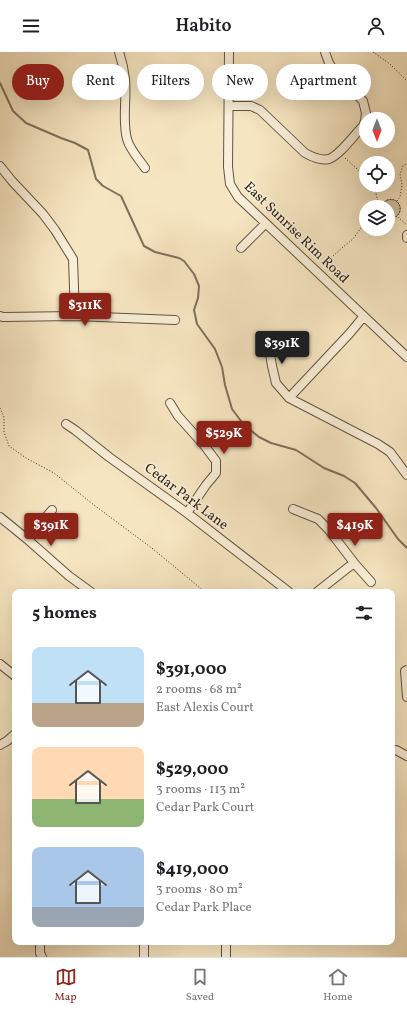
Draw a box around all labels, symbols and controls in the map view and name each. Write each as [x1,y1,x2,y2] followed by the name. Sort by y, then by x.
[175,14,232,39] text: Habito
[20,15,42,37] icon: menu
[365,15,387,37] icon: person
[12,64,64,100] chip: Buy
[72,64,129,100] chip: Rent
[137,64,204,100] chip: Filters
[212,64,268,100] chip: New
[276,64,371,100] chip: Apartment
[359,112,395,148] north arrow
[359,112,395,236] map controls
[359,156,395,192] button: locate
[239,178,353,288] street label: East Sunrise Rim Road
[359,200,395,236] button: layers
[57,293,113,327] pin: $311K
[68,297,102,315] text: $311K
[254,331,310,365] pin: $391K
[264,335,300,353] text: $391K
[196,421,252,455] pin: $529K
[206,425,242,443] text: $529K
[140,459,232,535] street label: Cedar Park Lane
[23,513,79,547] pin: $391K
[327,513,383,547] pin: $419K
[33,517,69,535] text: $391K
[337,517,373,535] text: $419K
[32,602,97,625] text: 5 homes
[353,602,375,624] icon: filters
[156,658,227,681] text: $391,000
[64,663,112,711] icon: home
[156,681,242,699] text: 2 rooms · 68 m²
[156,699,254,717] text: East Alexis Court
[156,758,228,781] text: $529,000
[64,763,112,811] icon: home
[156,781,245,799] text: 3 rooms · 113 m²
[156,799,254,817] text: Cedar Park Court
[156,858,229,881] text: $419,000
[64,863,112,911] icon: home
[156,881,243,899] text: 3 rooms · 80 m²
[156,899,252,917] text: Cedar Park Place
[55,966,77,1005] tab: Map
[186,966,214,1005] tab: Saved
[323,966,352,1005] tab: Home

